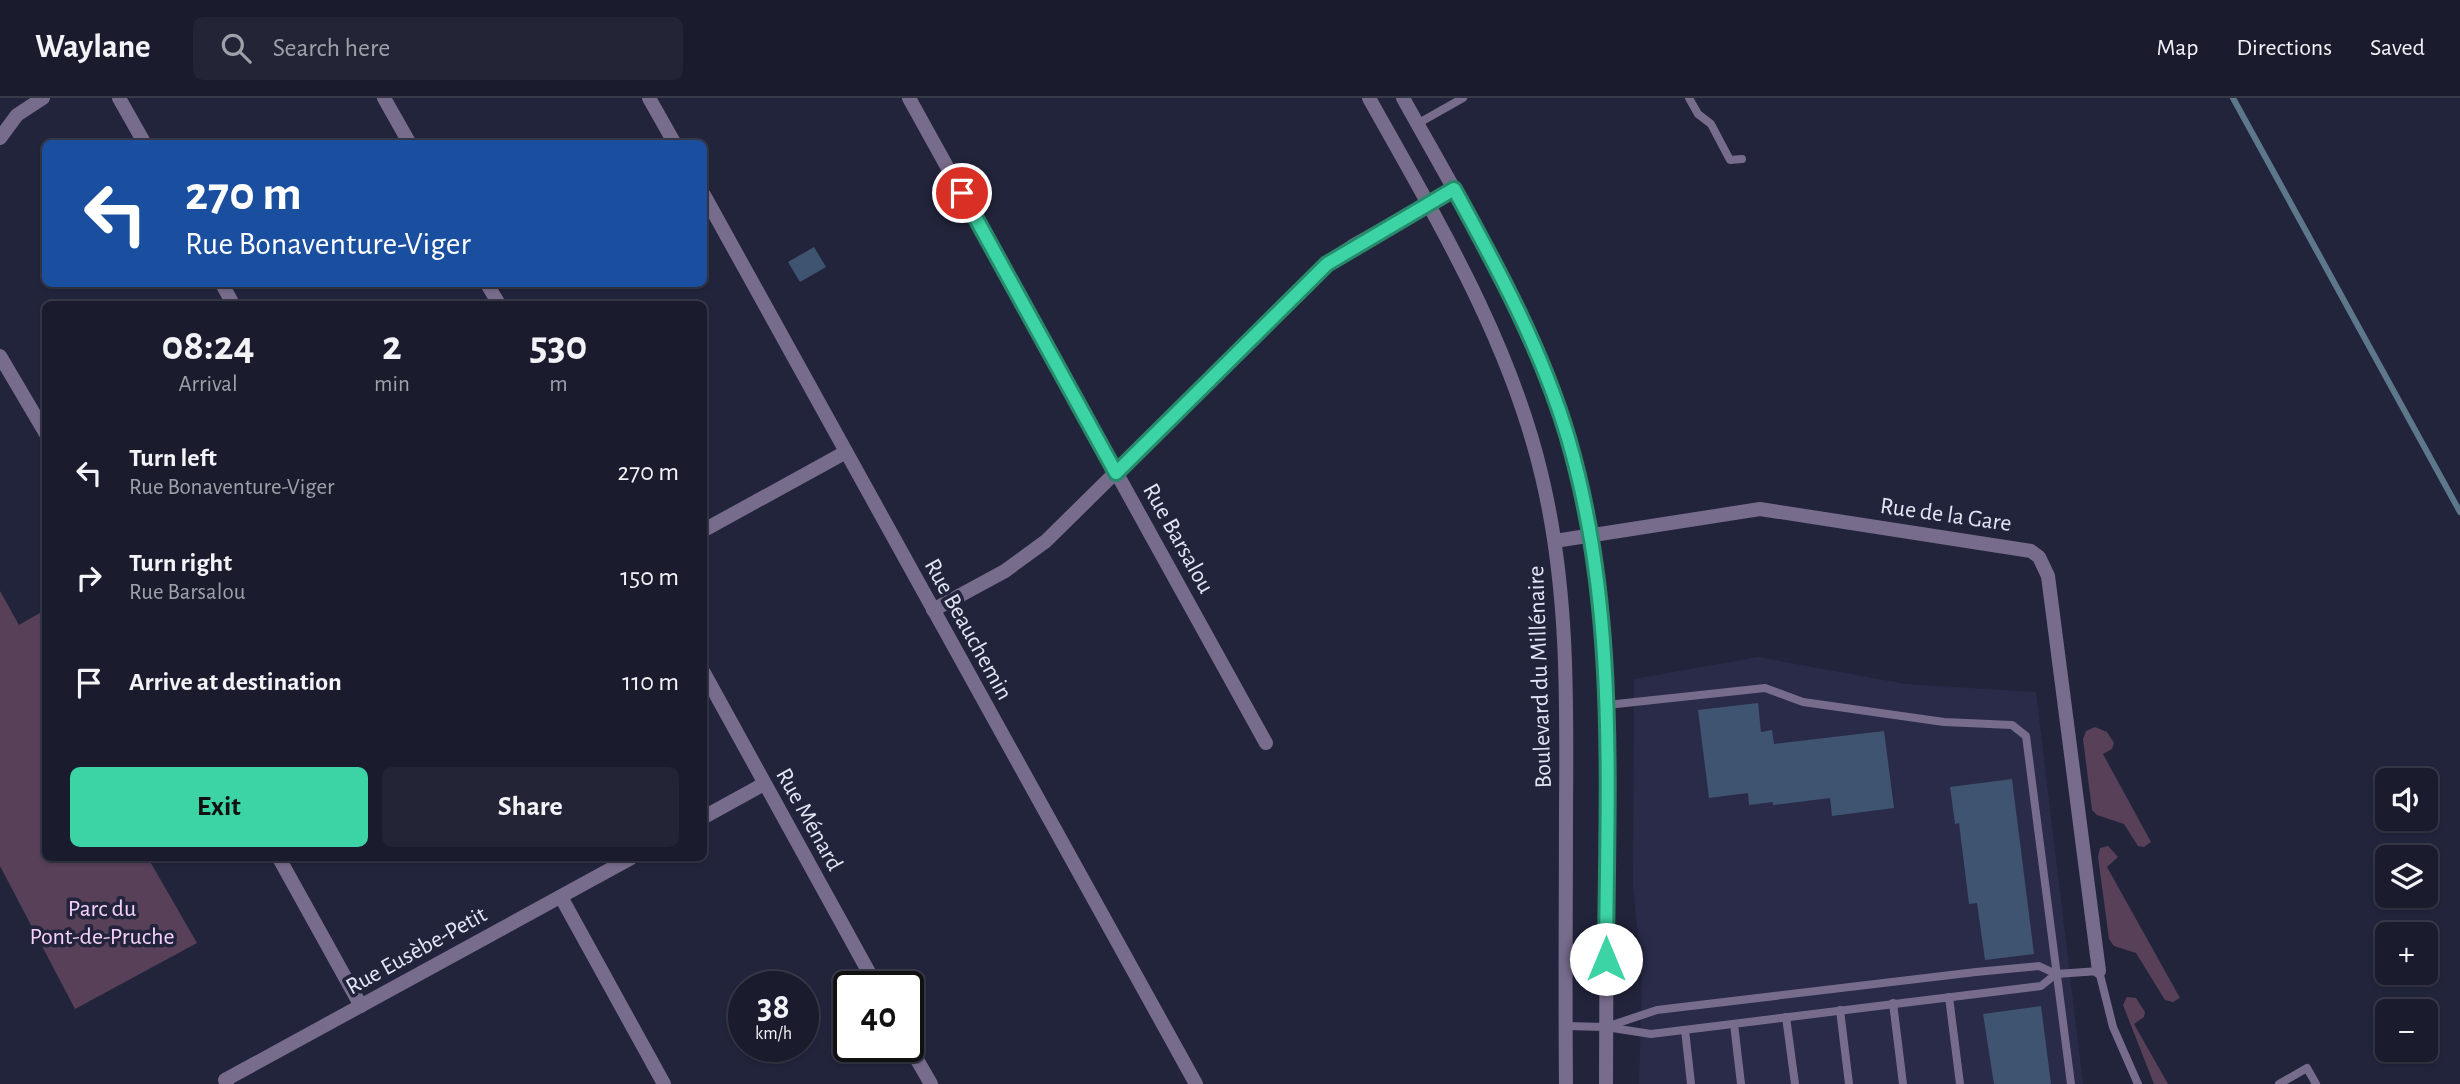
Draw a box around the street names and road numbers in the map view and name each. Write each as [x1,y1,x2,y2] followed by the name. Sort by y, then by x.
[1138,480,1218,597] street label: Rue Barsalou
[1879,494,2013,536] street label: Rue de la Gare
[920,555,1017,704] street label: Rue Beauchemin
[1524,565,1556,789] street label: Boulevard du Millénaire
[771,764,847,875] street label: Rue Ménard
[342,902,491,999] street label: Rue Eusèbe-Petit

